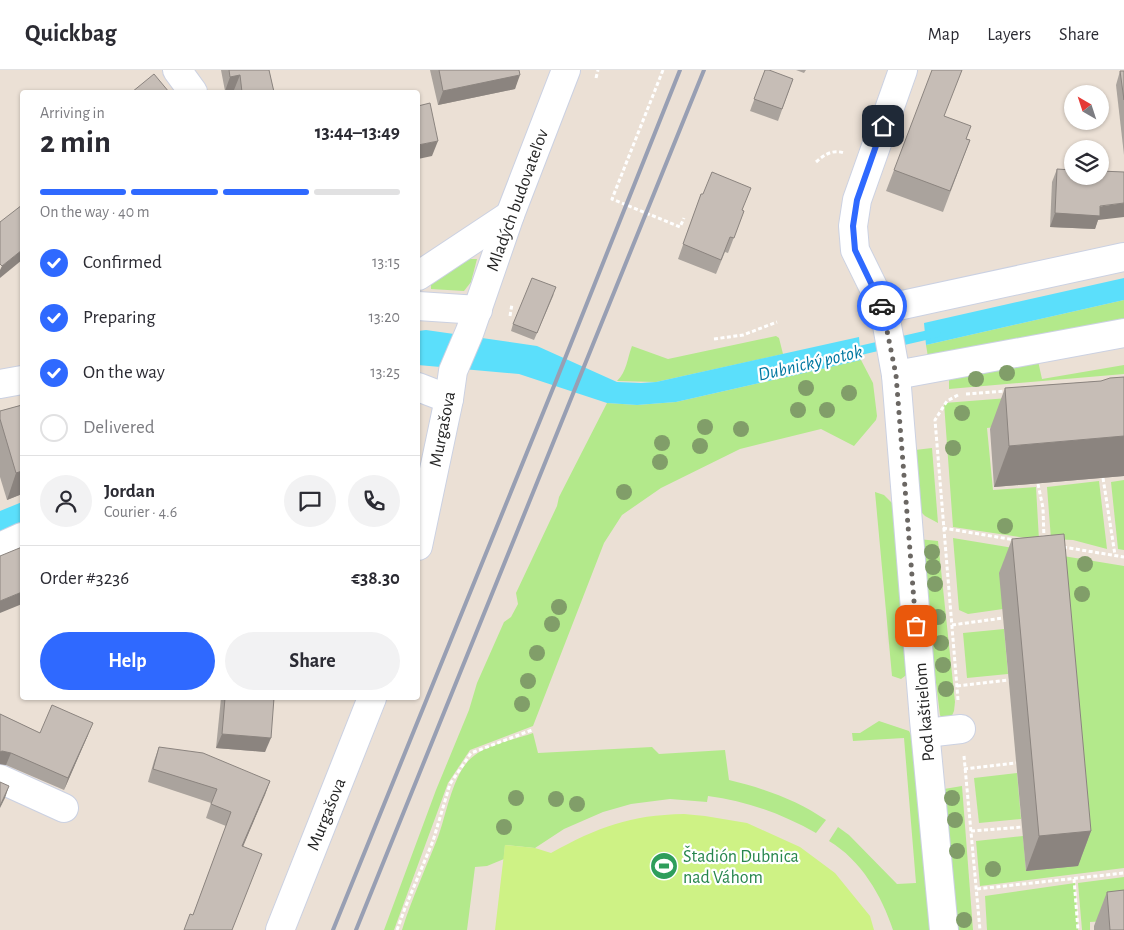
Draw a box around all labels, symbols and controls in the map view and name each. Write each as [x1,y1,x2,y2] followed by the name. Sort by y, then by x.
[25,22,117,46] text: Quickbag
[928,26,959,44] text: Map
[987,26,1031,44] text: Layers
[1059,26,1099,44] text: Share
[1064,85,1109,130] north arrow
[1064,85,1109,185] map controls
[40,105,105,121] text: Arriving in
[862,105,904,147] pin
[869,112,897,140] icon: home
[315,123,400,142] text: 13:44–13:49
[40,126,111,158] text: 2 min
[484,126,552,274] street label: Mladých budovateľov
[1064,140,1109,185] button: layers
[40,204,150,220] text: On the way · 40 m
[40,249,68,277] icon: check
[83,253,162,272] text: Confirmed
[372,254,400,270] text: 13:15
[857,281,907,331] courier
[868,292,896,320] icon: car
[40,304,68,332] icon: check
[83,308,156,327] text: Preparing
[369,309,400,325] text: 13:20
[756,342,865,385] water label: Dubnický potok
[40,359,68,387] icon: check
[83,363,165,382] text: On the way
[370,364,400,380] text: 13:25
[427,390,459,468] street label: Murgašova
[83,418,155,437] text: Delivered
[40,475,92,527] button: person
[284,475,336,527] button: chat
[348,475,400,527] button: phone
[104,482,155,501] text: Jordan
[104,504,177,520] text: Courier · 4.6
[40,569,129,588] text: Order #3236
[351,569,400,588] text: €38.30
[895,605,937,647] pin
[902,612,930,640] icon: bag
[40,632,215,690] button: Help
[225,632,400,690] button: Share
[912,662,938,762] street label: Pod kaštieľom
[304,776,350,853] street label: Murgašova
[683,845,799,887] place label: Štadión Dubnica nad Váhom
[649,851,679,881] sports icon: Štadión Dubnica nad Váhom

